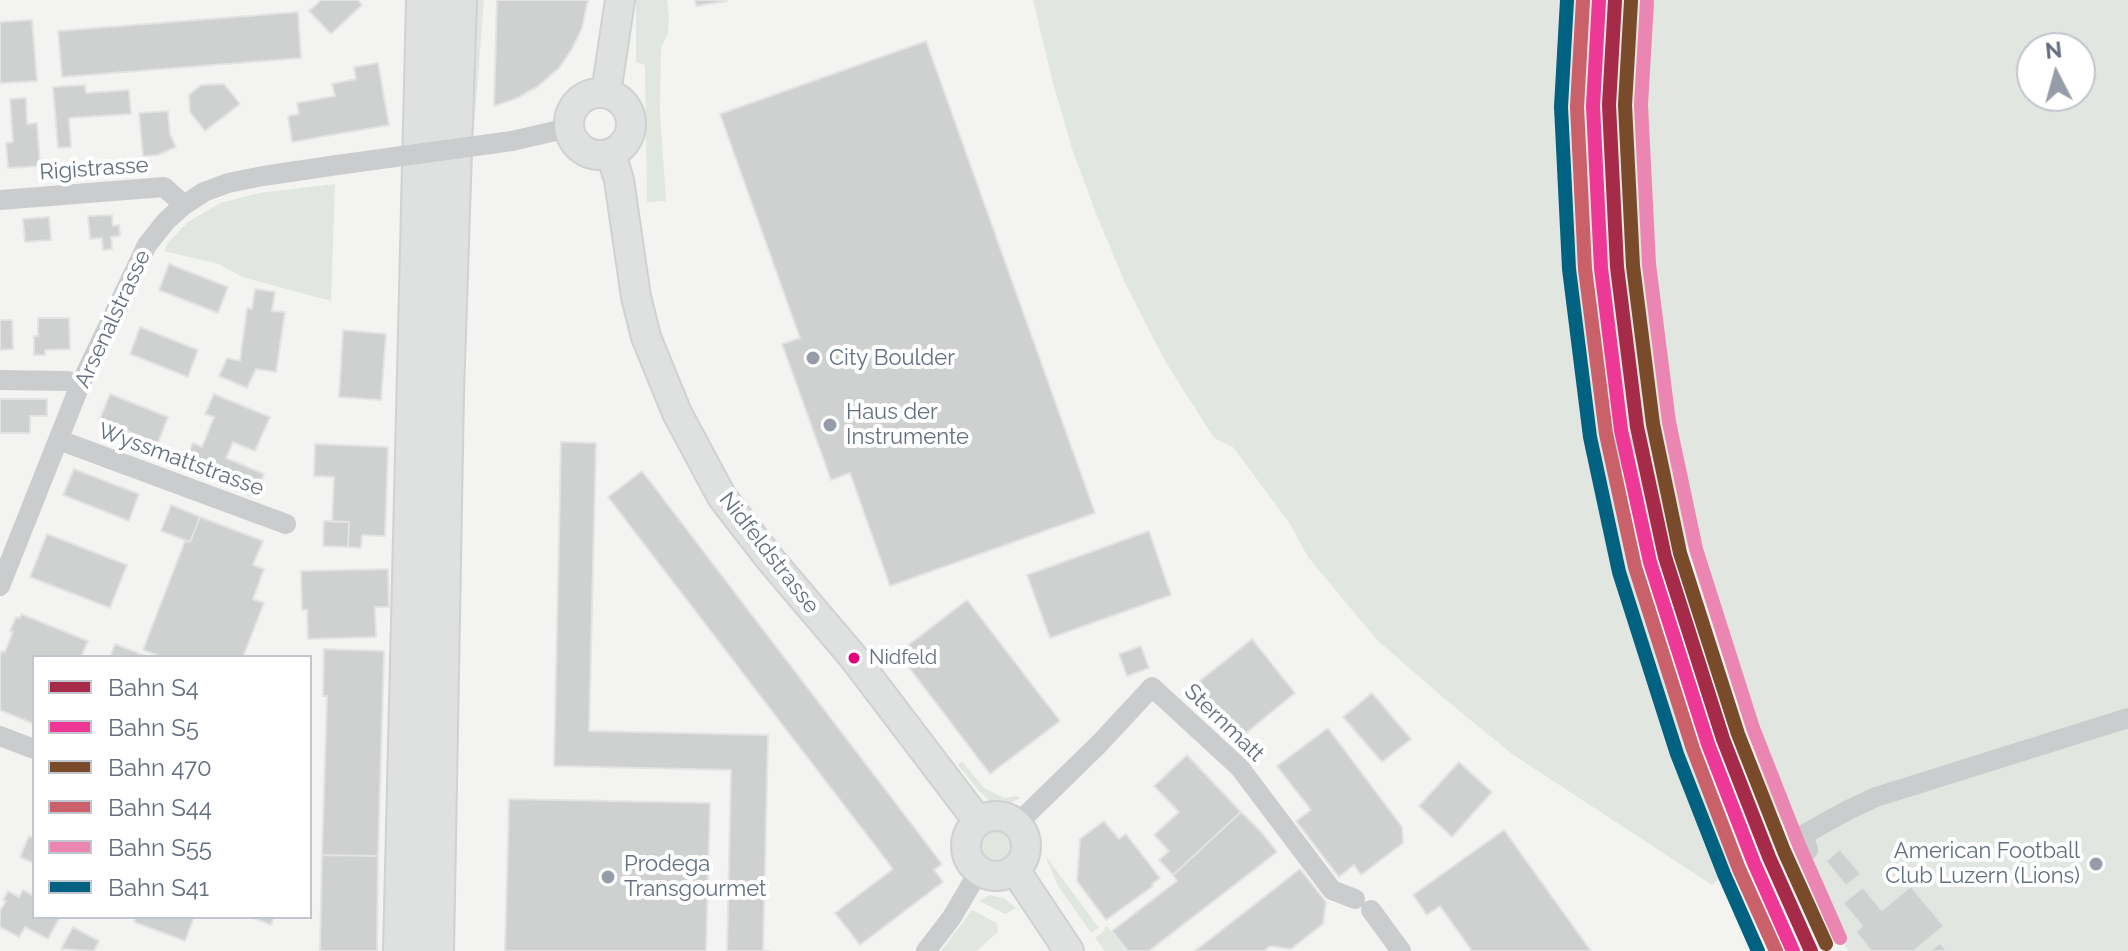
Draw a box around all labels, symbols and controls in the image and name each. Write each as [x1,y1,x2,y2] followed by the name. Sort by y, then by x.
[2016,32,2096,112] north arrow
[2044,36,2063,64] text: N
[39,152,149,186] street label: Rigistrasse
[70,246,156,392] street label: Arsenalstrasse
[829,345,955,371] place label: City Boulder
[804,349,822,367] marker: City Boulder
[846,399,969,450] place label: Haus der Instrumente
[821,416,839,434] marker: Haus der Instrumente
[95,418,267,502] street label: Wyssmattstrasse
[713,487,825,619] street label: Nidfeldstrasse
[869,646,937,670] place label: Nidfeld
[846,650,862,666] marker: Nidfeld
[32,655,312,919] legend
[108,673,199,702] text: Bahn S4
[1179,679,1269,767] street label: Sternmatt
[108,713,199,742] text: Bahn S5
[108,753,212,782] text: Bahn 470
[108,793,212,822] text: Bahn S44
[108,833,212,862] text: Bahn S55
[1885,838,2080,890] place label: American Football Club Luzern (Lions)
[624,851,766,902] place label: Prodega Transgourmet
[2087,855,2105,873] marker: American Football Club Luzern (Lions)
[599,868,617,886] marker: Prodega Transgourmet
[108,873,209,902] text: Bahn S41

